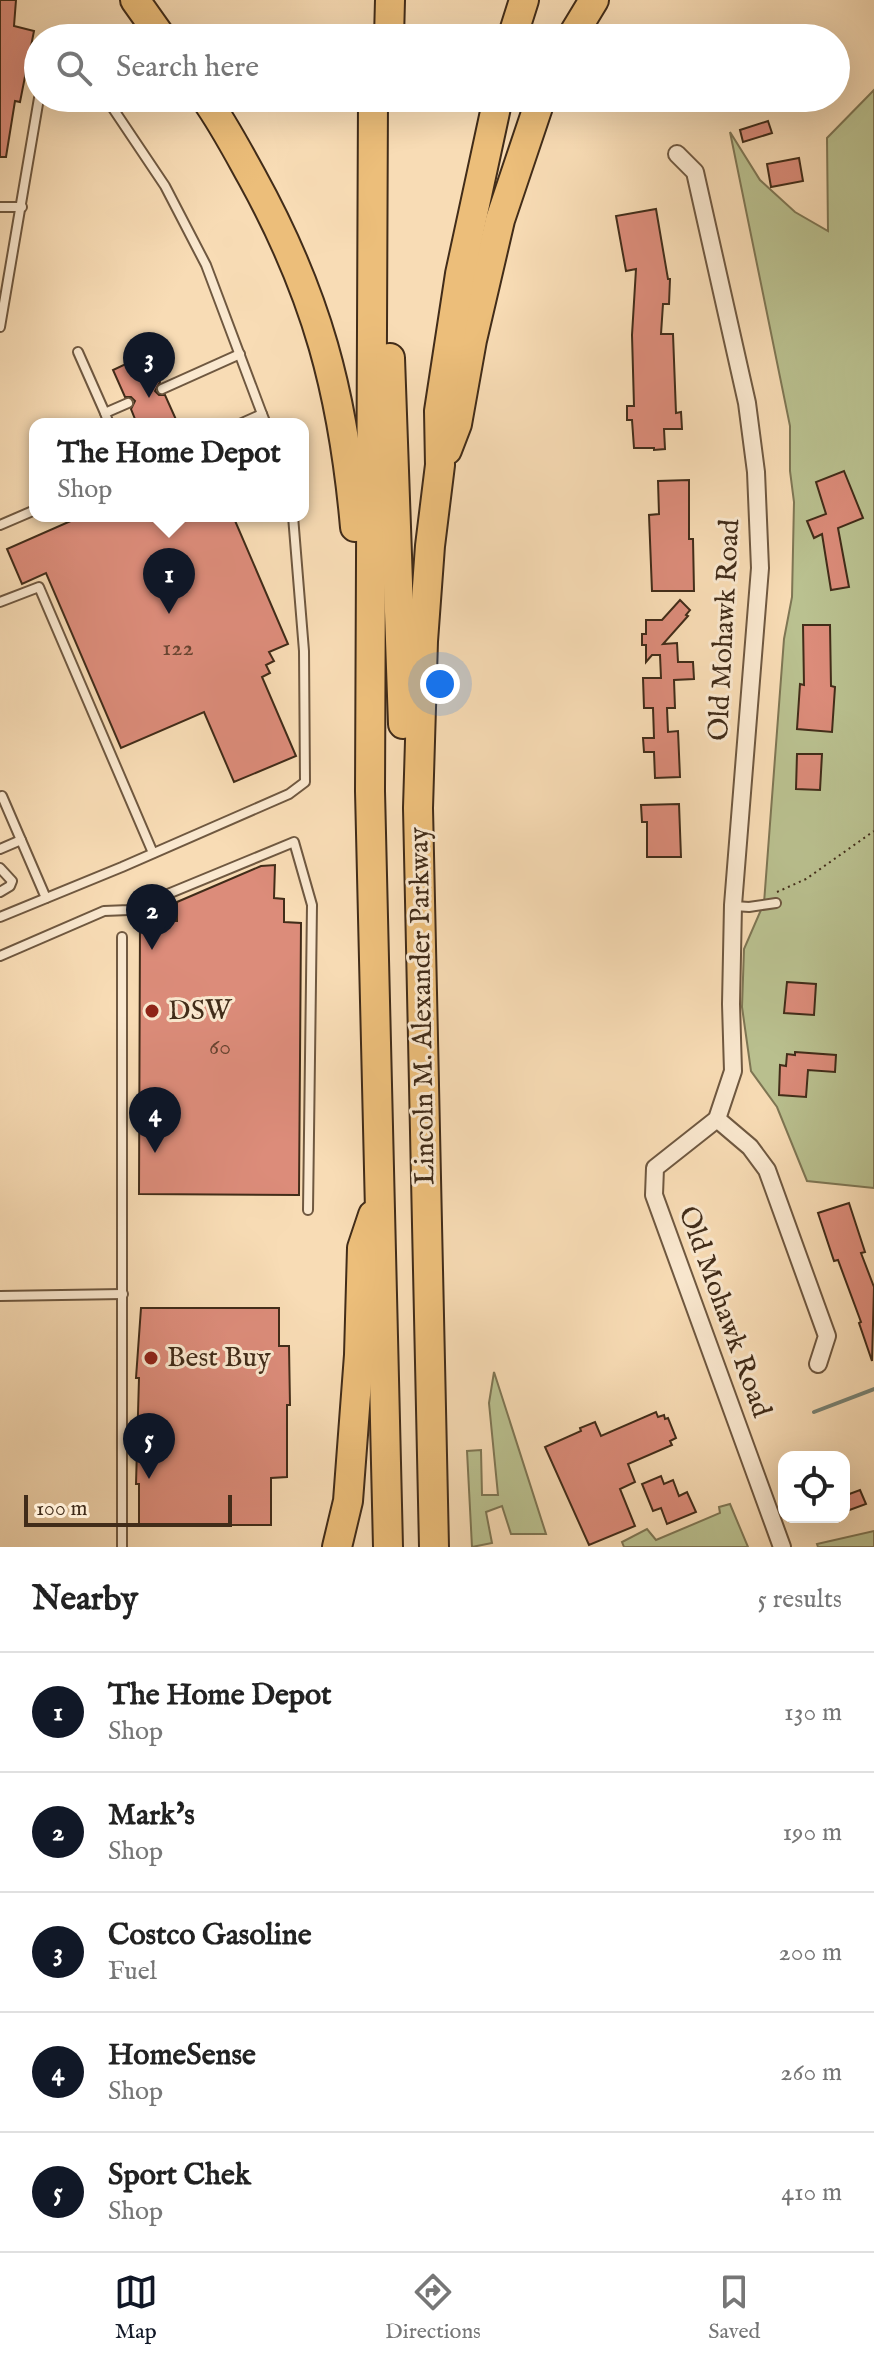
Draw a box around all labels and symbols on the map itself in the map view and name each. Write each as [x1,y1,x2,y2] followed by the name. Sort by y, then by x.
[123,332,175,398] pin: 3
[702,518,748,742] street label: Old Mohawk Road
[143,548,195,614] pin: 1
[162,633,194,664] house number: 122
[420,664,460,704] your location
[402,827,444,1185] street label: Lincoln M. Alexander Parkway
[126,884,178,950] pin: 2
[168,994,233,1029] place label: DSW
[143,1002,161,1020] marker: DSW
[209,1032,231,1063] house number: 60
[129,1087,181,1153] pin: 4
[670,1202,778,1422] street label: Old Mohawk Road
[167,1341,271,1376] place label: Best Buy
[142,1349,160,1367] marker: Best Buy
[123,1413,175,1479] pin: 5
[24,1491,232,1527] scale bar

